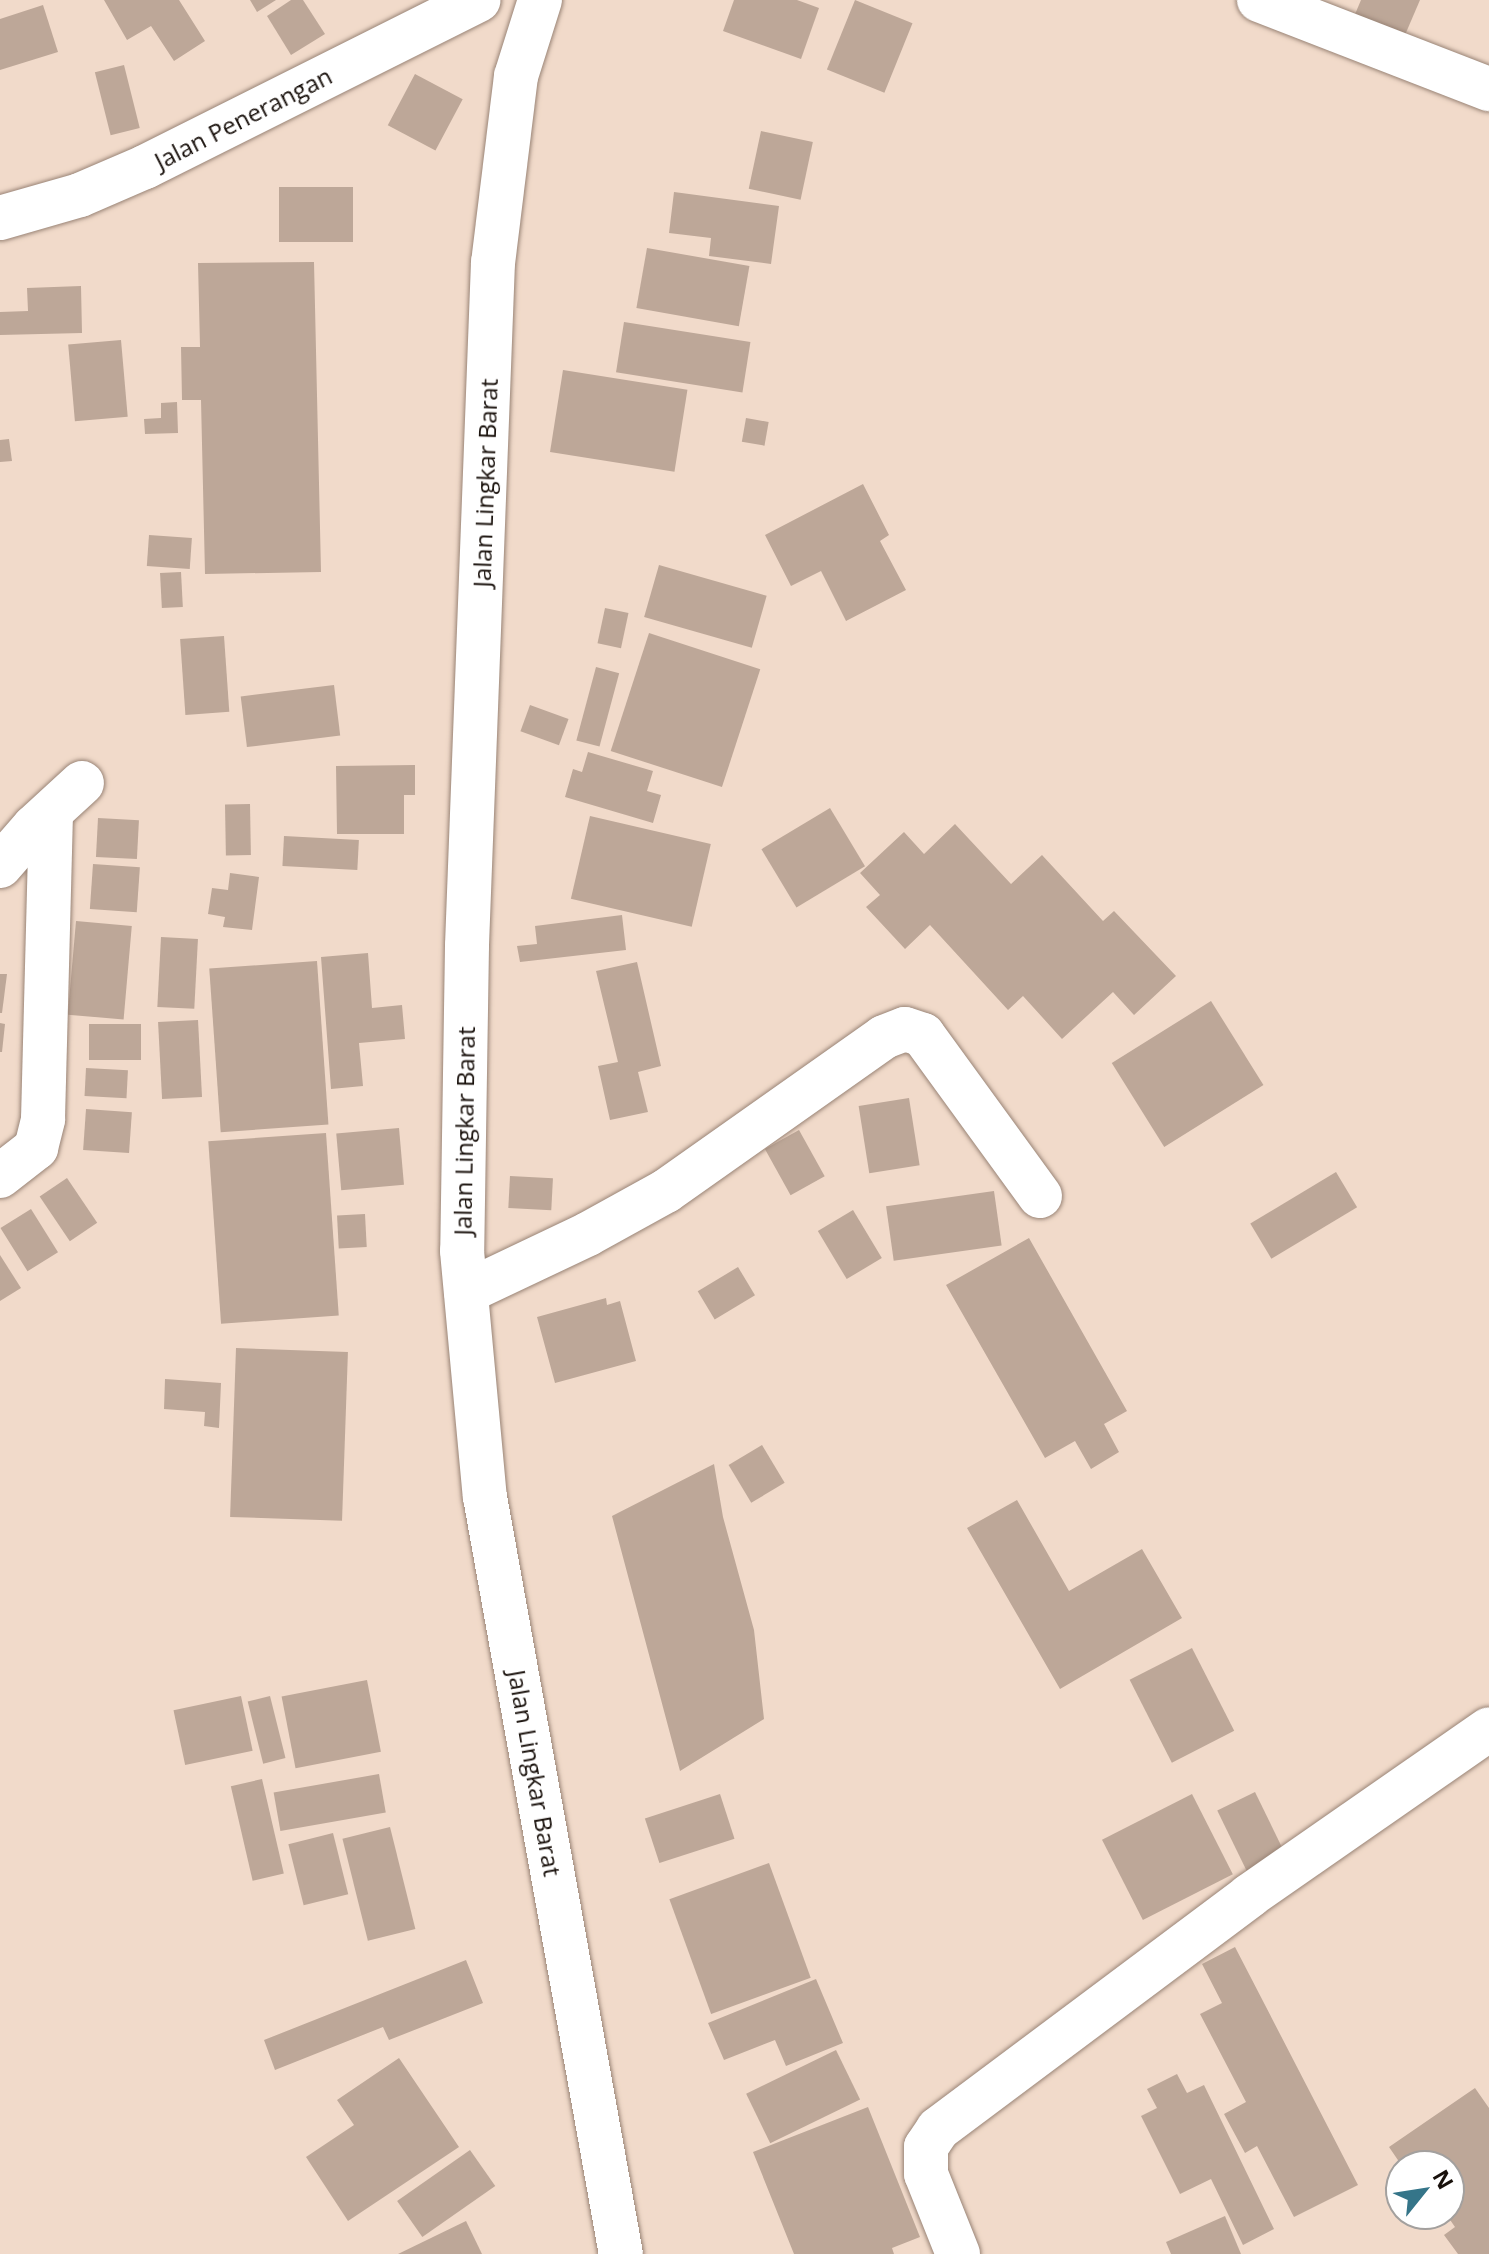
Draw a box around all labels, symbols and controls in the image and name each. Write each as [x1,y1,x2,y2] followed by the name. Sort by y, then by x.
[150,61,336,175] street label: Jalan Penerangan
[467,378,503,588] street label: Jalan Lingkar Barat
[448,1026,480,1236] street label: Jalan Lingkar Barat
[503,1668,567,1878] street label: Jalan Lingkar Barat
[1385,2150,1465,2230] north arrow
[1427,2164,1462,2194] text: N

